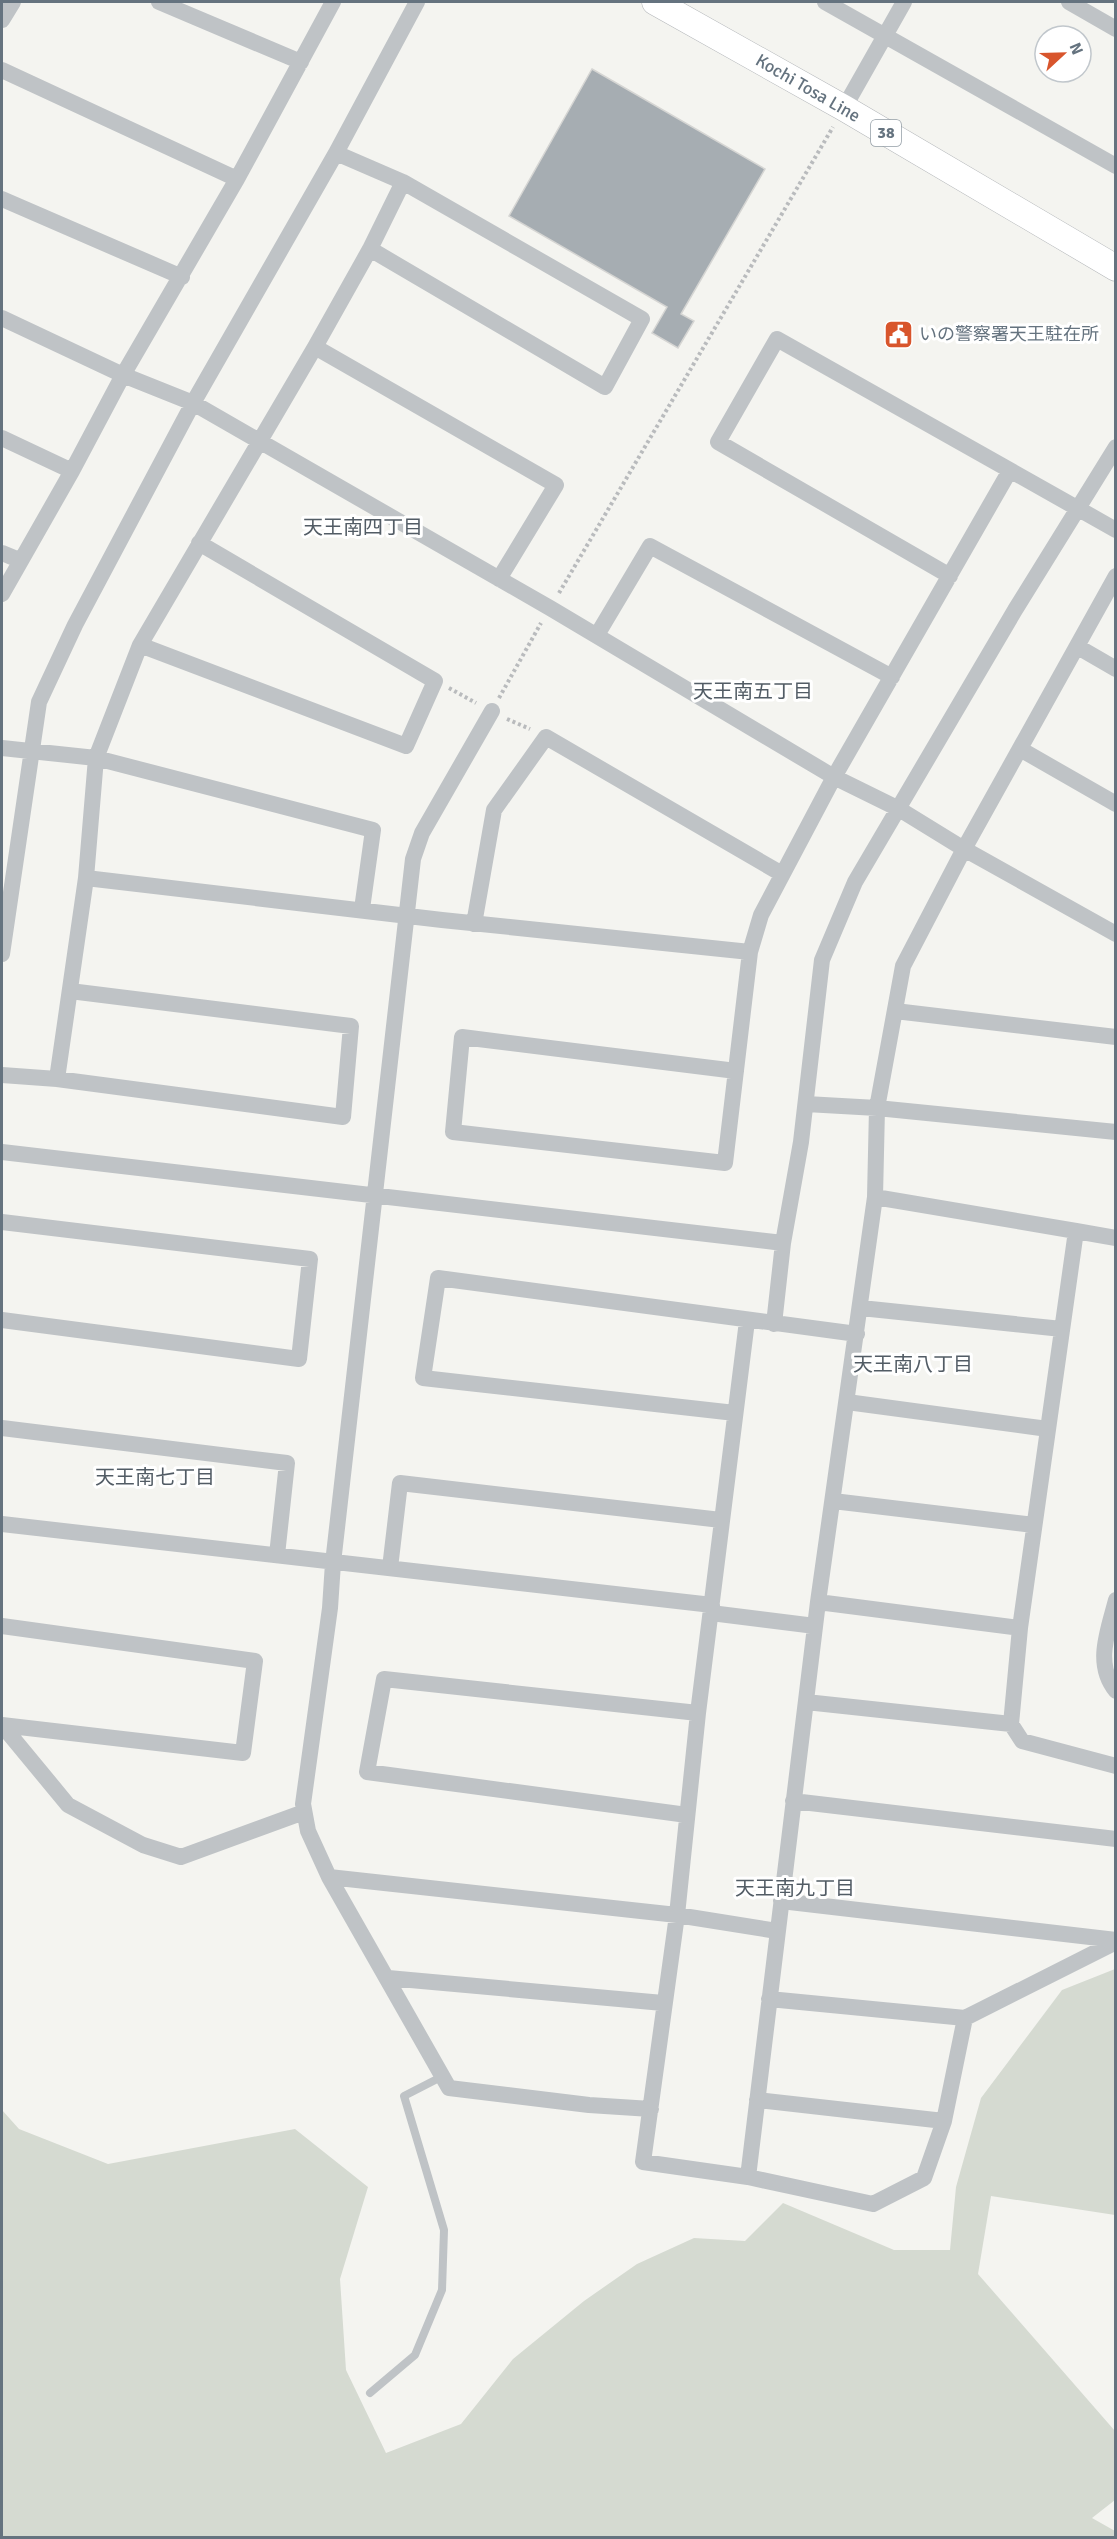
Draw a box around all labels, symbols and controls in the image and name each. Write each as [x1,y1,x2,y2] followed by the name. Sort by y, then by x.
[1033,24,1093,84] north arrow
[1065,40,1087,58] text: N
[752,49,864,127] street label: Kochi Tosa Line
[871,120,901,146] road number: 38
[882,318,914,350] public building icon: いの警察署天王駐在所
[919,323,1099,345] place label: いの警察署天王駐在所
[303,515,423,540] district label: 天王南四丁目
[693,679,813,704] district label: 天王南五丁目
[853,1352,973,1377] district label: 天王南八丁目
[95,1465,215,1490] district label: 天王南七丁目
[735,1876,855,1901] district label: 天王南九丁目

